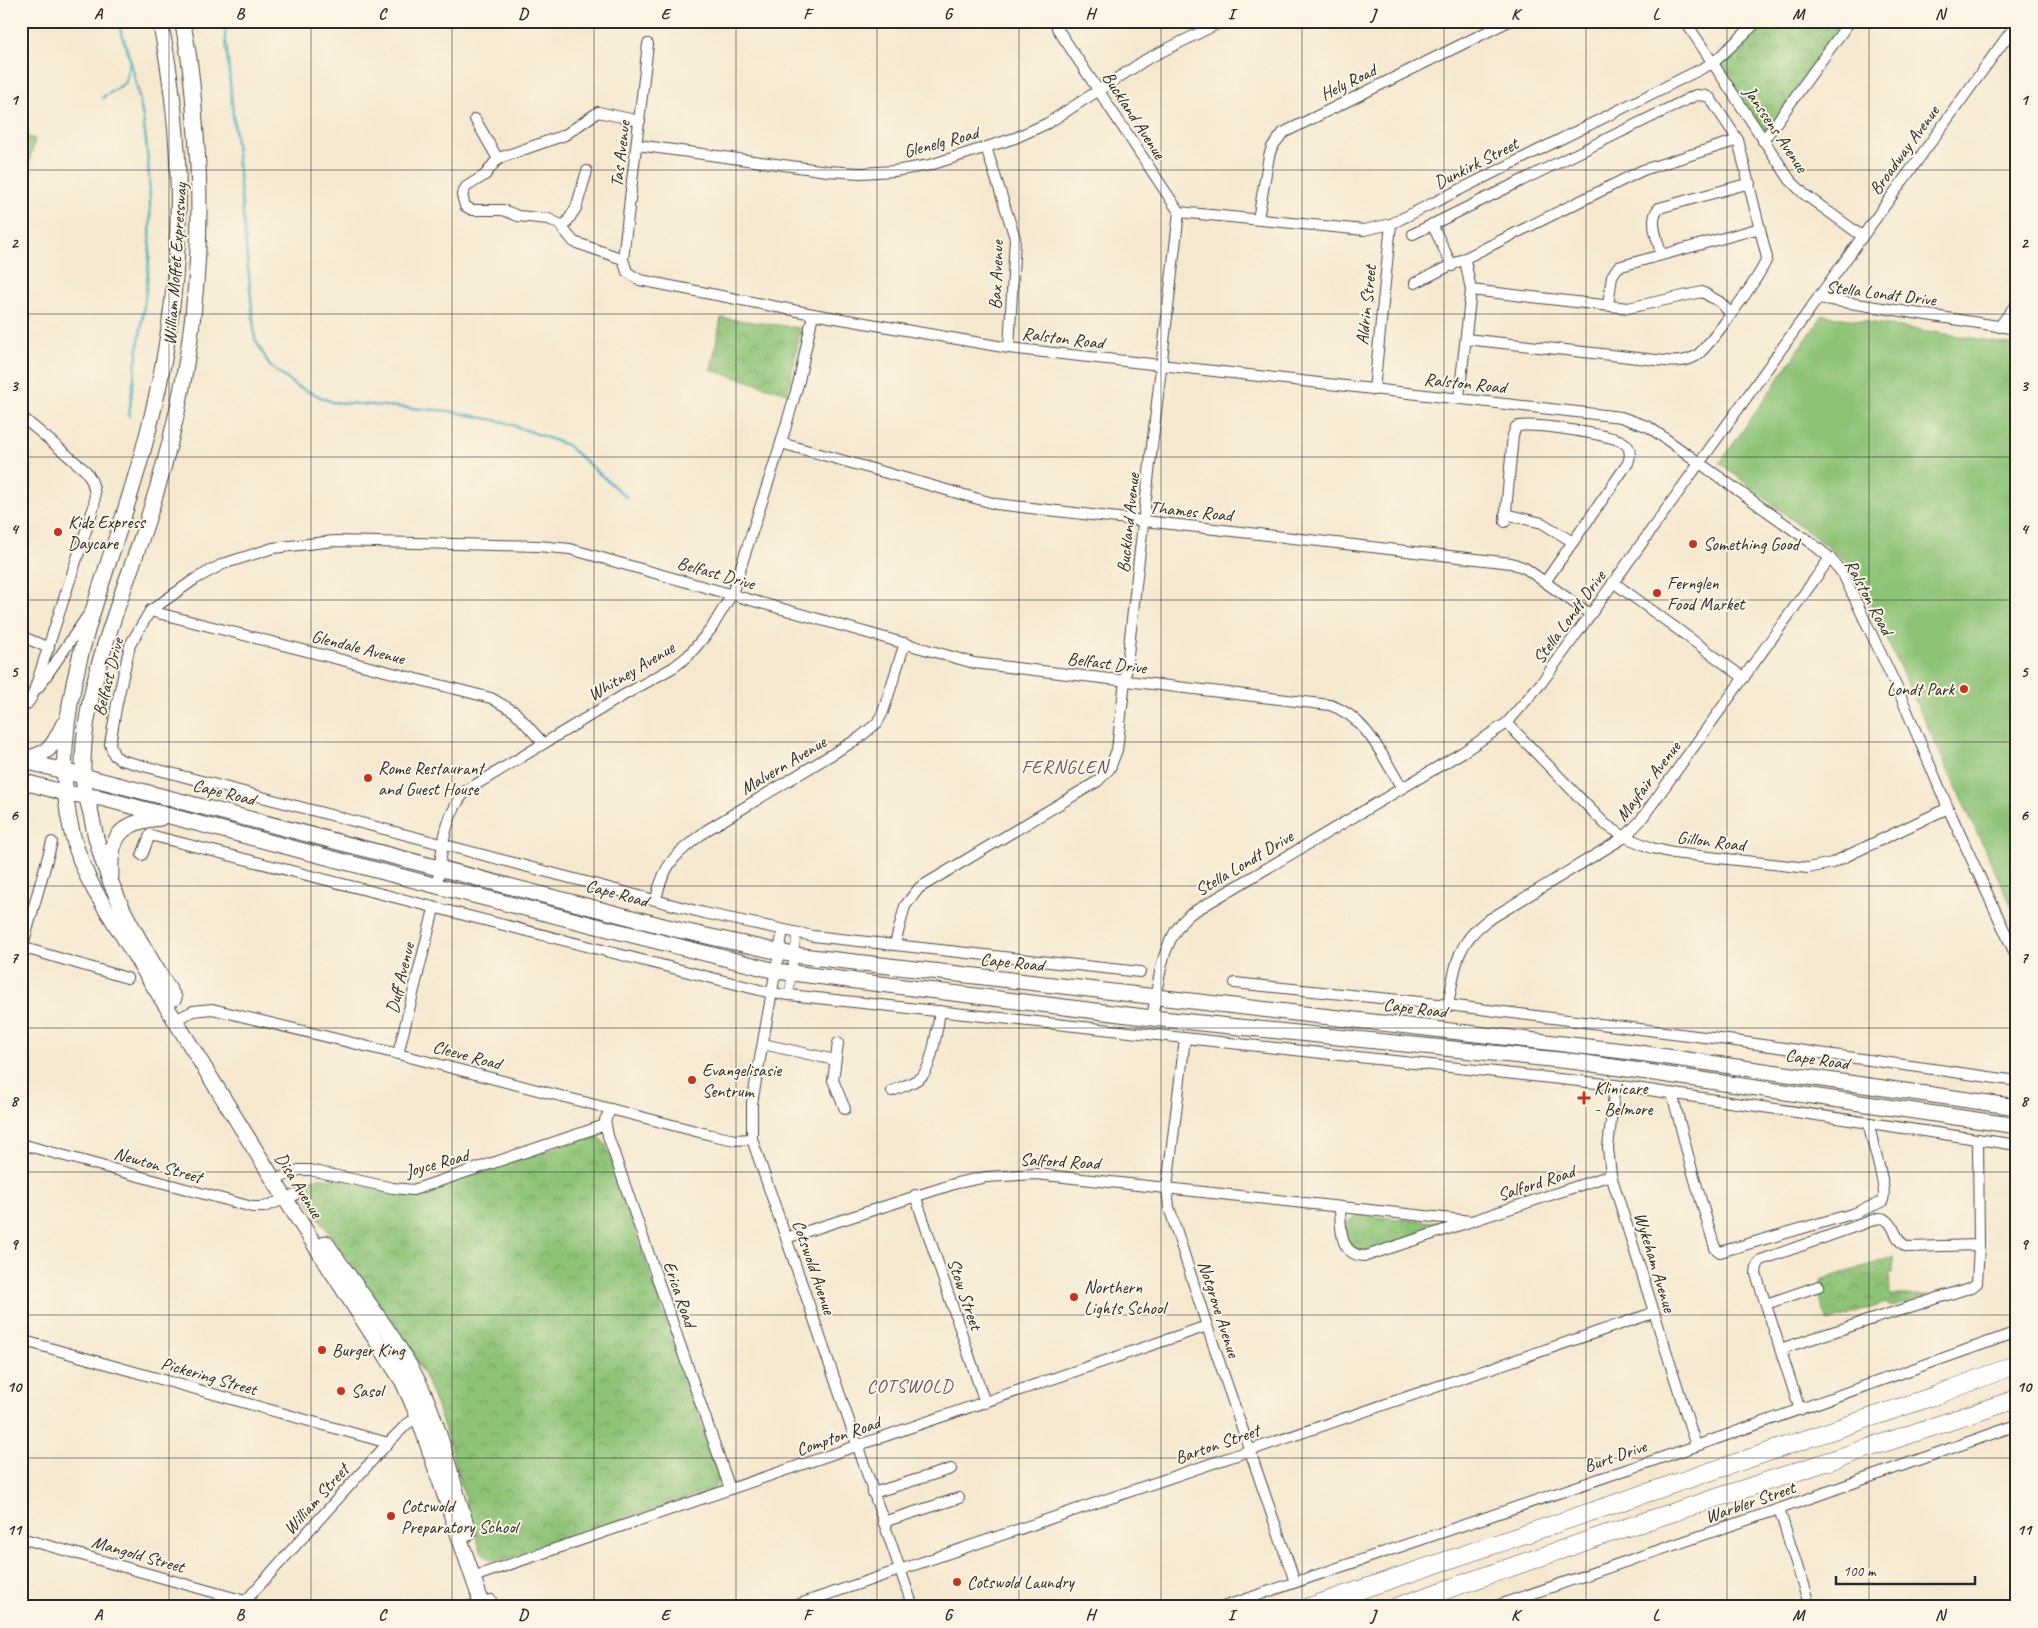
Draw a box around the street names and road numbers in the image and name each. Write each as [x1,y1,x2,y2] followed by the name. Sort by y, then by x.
[1316,58,1382,105] street label: Hely Road
[1098,67,1171,164] street label: Buckland Avenue
[1739,81,1814,177] street label: Janssens Avenue
[1864,100,1944,199] street label: Broadway Avenue
[605,119,635,188] street label: Tas Avenue
[901,121,984,163] street label: Glenelg Road
[1430,132,1524,194] street label: Dunkirk Street
[158,180,192,346] street label: William Moffet Expressway
[984,239,1008,310] street label: Bax Avenue
[1351,262,1381,346] street label: Aldrin Street
[1825,275,1938,311] street label: Stella Londt Drive
[1021,322,1108,354] street label: Ralston Road
[1423,368,1510,399] street label: Ralston Road
[1112,471,1144,574] street label: Buckland Avenue
[1149,496,1236,527] street label: Thames Road
[675,551,758,595] street label: Belfast Drive
[1840,556,1899,641] street label: Ralston Road
[1528,565,1611,668] street label: Stella Londt Drive
[309,625,408,669] street label: Glendale Avenue
[88,635,129,718] street label: Belfast Drive
[584,636,679,705] street label: Whitney Avenue
[1066,647,1149,679] street label: Belfast Drive
[736,730,831,799] street label: Malvern Avenue
[1611,736,1686,825] street label: Mayfair Avenue
[190,774,260,811] street label: Cape Road
[1191,825,1298,901] street label: Stella Londt Drive
[1676,826,1749,856] street label: Gillon Road
[583,874,653,913] street label: Cape Road
[381,939,420,1015] street label: Duff Avenue
[979,948,1048,977] street label: Cape Road
[1382,993,1451,1023] street label: Cape Road
[431,1035,506,1075] street label: Cleeve Road
[1784,1044,1853,1075] street label: Cape Road
[112,1142,207,1189] street label: Newton Street
[402,1143,474,1182] street label: Joyce Road
[270,1148,328,1223] street label: Disa Avenue
[1020,1148,1103,1174] street label: Salford Road
[1495,1159,1580,1206] street label: Salford Road
[1629,1209,1681,1316] street label: Wykeham Avenue
[788,1217,841,1318] street label: Cotswold Avenue
[943,1255,988,1334] street label: Stow Street
[659,1258,702,1333] street label: Erica Road
[1193,1258,1245,1361] street label: Notgrove Avenue
[159,1352,261,1401] street label: Pickering Street
[793,1410,886,1461] street label: Compton Road
[1172,1418,1265,1469] street label: Barton Street
[1581,1435,1650,1477] street label: Burt Drive
[279,1457,355,1539] street label: William Street
[1702,1476,1800,1528] street label: Warbler Street
[89,1530,189,1578] street label: Mangold Street

